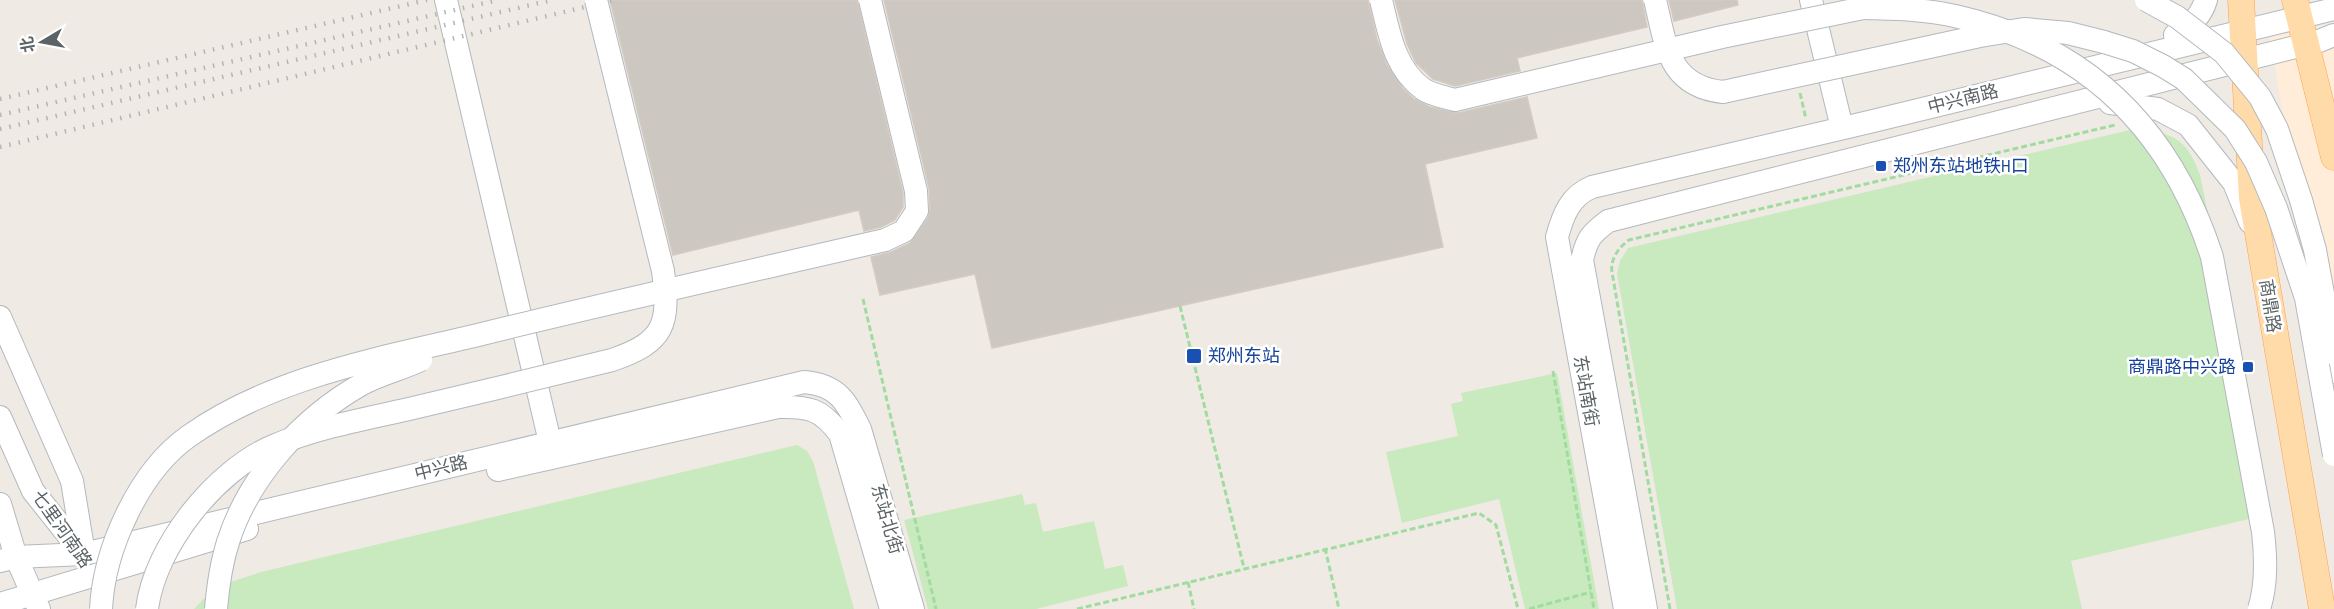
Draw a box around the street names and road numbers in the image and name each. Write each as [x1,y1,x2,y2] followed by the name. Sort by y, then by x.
[1925,79,2001,118] street label: 中兴南路
[2255,277,2286,334] street label: 商鼎路
[1569,353,1604,428] street label: 东站南街
[412,450,470,485] street label: 中兴路
[867,481,908,557] street label: 东站北街
[27,485,98,572] street label: 七里河南路

